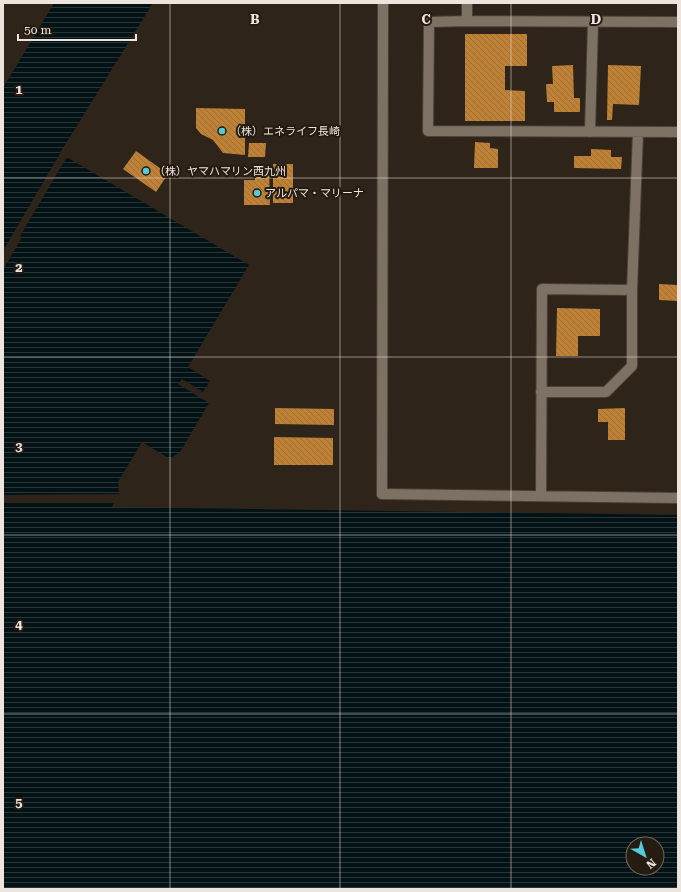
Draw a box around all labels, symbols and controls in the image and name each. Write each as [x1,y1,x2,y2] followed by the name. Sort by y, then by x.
[250,12,260,27] text: B
[421,12,431,27] text: C
[591,12,601,27] text: D
[18,16,136,42] scale bar
[24,23,51,37] text: 50 m
[15,82,23,97] text: 1
[230,125,340,138] place label: （株）エネライフ長崎
[217,126,227,136] marker: （株）エネライフ長崎
[154,165,286,178] place label: （株）ヤマハマリン西九州
[141,166,151,176] marker: （株）ヤマハマリン西九州
[265,187,364,200] place label: アルパマ・マリーナ
[252,188,262,198] marker: アルパマ・マリーナ
[15,260,23,275] text: 2
[15,439,23,454] text: 3
[15,617,23,632] text: 4
[15,795,23,810] text: 5
[625,836,665,876] north arrow
[643,856,658,871] text: N

